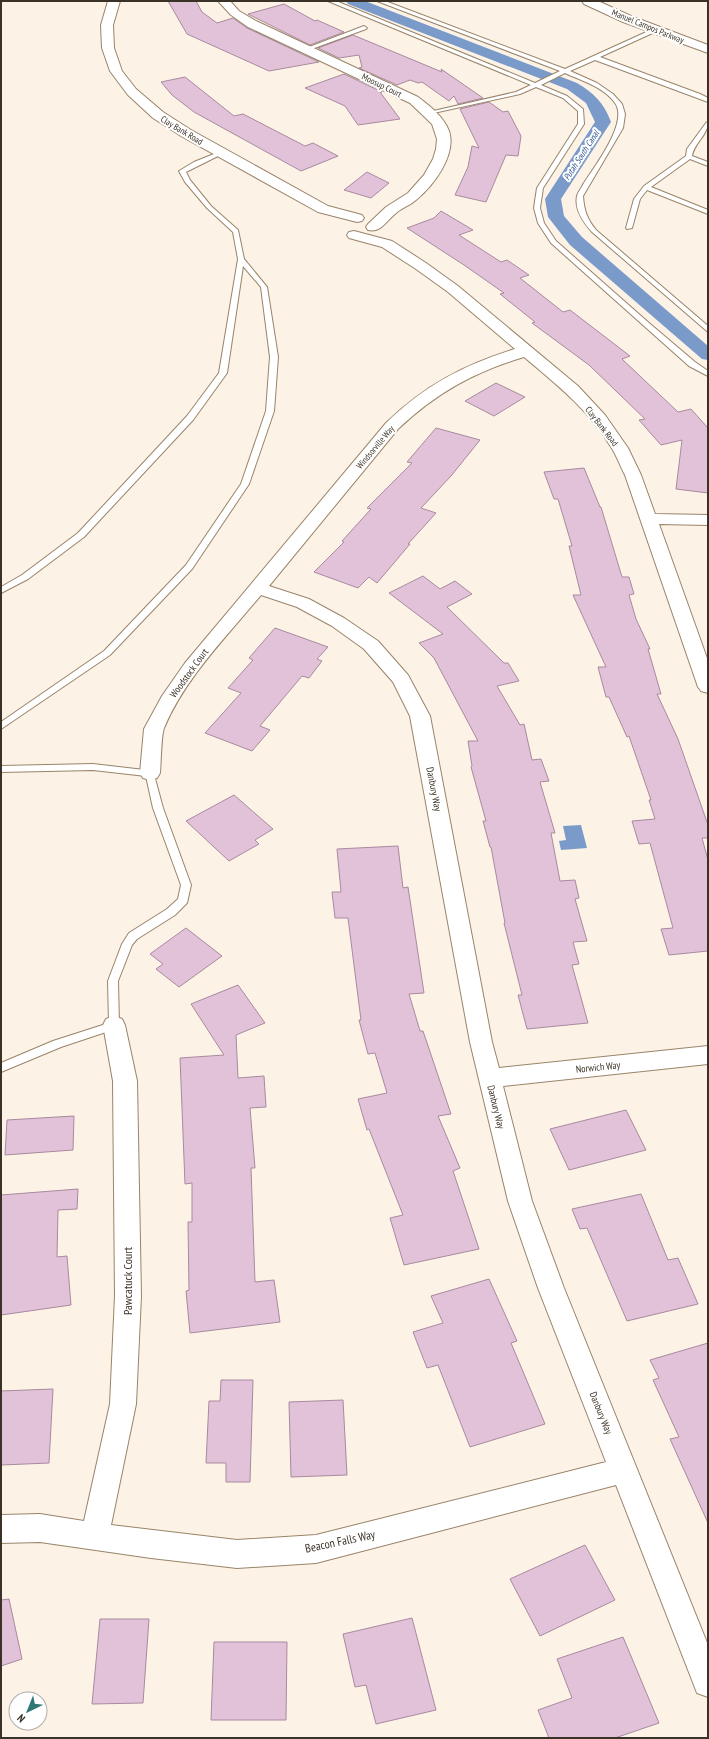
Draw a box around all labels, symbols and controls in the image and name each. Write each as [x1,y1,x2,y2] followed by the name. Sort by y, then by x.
[610,7,686,46] street label: Manuel Campos Parkway
[360,71,404,100] street label: Moosup Court
[159,113,205,147] street label: Clay Bank Road
[561,127,602,182] water label: Putah South Canal
[583,404,621,448] street label: Clay Bank Road
[354,423,397,471] street label: Windsorville Way
[167,646,211,700] street label: Woodstock Court
[423,766,445,812] street label: Danbury Way
[575,1058,621,1076] street label: Norwich Way
[484,1084,508,1130] street label: Danbury Way
[120,1246,135,1315] street label: Pawcatuck Court
[587,1390,615,1436] street label: Danbury Way
[304,1526,377,1556] street label: Beacon Falls Way
[8,1691,48,1731] north arrow
[14,1711,28,1725] text: N

